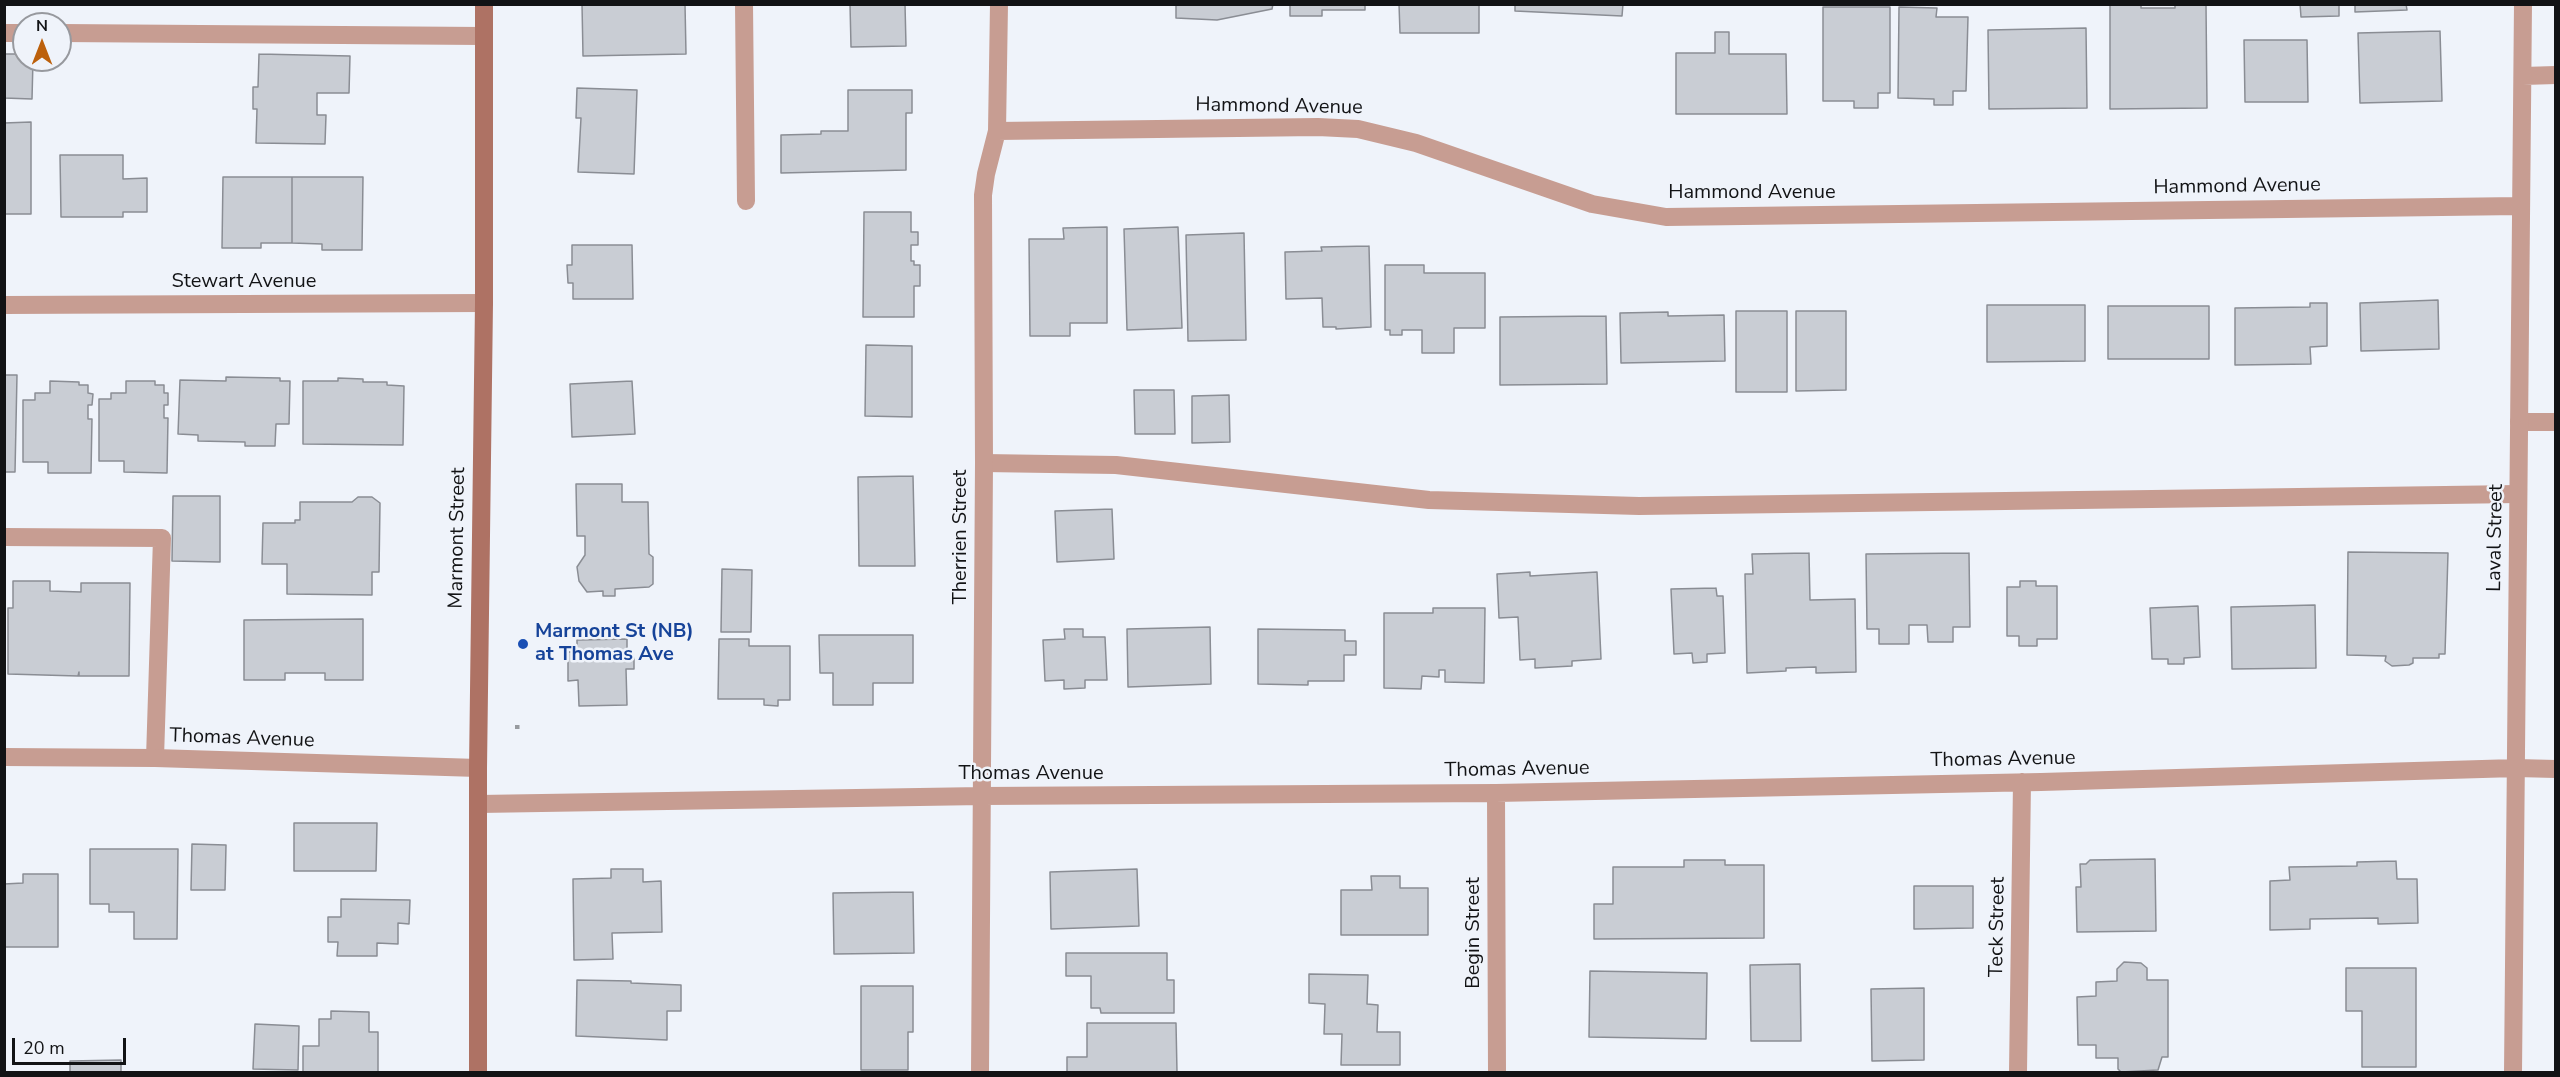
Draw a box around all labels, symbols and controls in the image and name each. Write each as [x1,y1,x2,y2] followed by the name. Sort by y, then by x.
[12,12,72,72] north arrow
[36,15,48,37] text: N
[1195,94,1363,120] street label: Hammond Avenue
[2153,174,2321,200] street label: Hammond Avenue
[1668,181,1836,205] street label: Hammond Avenue
[172,270,316,294] street label: Stewart Avenue
[445,467,471,609] street label: Marmont Street
[949,470,973,604] street label: Therrien Street
[2483,484,2509,592] street label: Laval Street
[535,620,694,667] place label: Marmont St (NB) at Thomas Ave
[516,637,530,651] marker: Marmont St (NB) at Thomas Ave
[169,724,315,754] street label: Thomas Avenue
[1930,747,2076,773] street label: Thomas Avenue
[1444,757,1590,783] street label: Thomas Avenue
[958,762,1104,786] street label: Thomas Avenue
[1462,877,1486,989] street label: Begin Street
[1985,877,2011,977] street label: Teck Street
[15,1026,129,1064] scale bar
[23,1036,65,1060] text: 20 m

